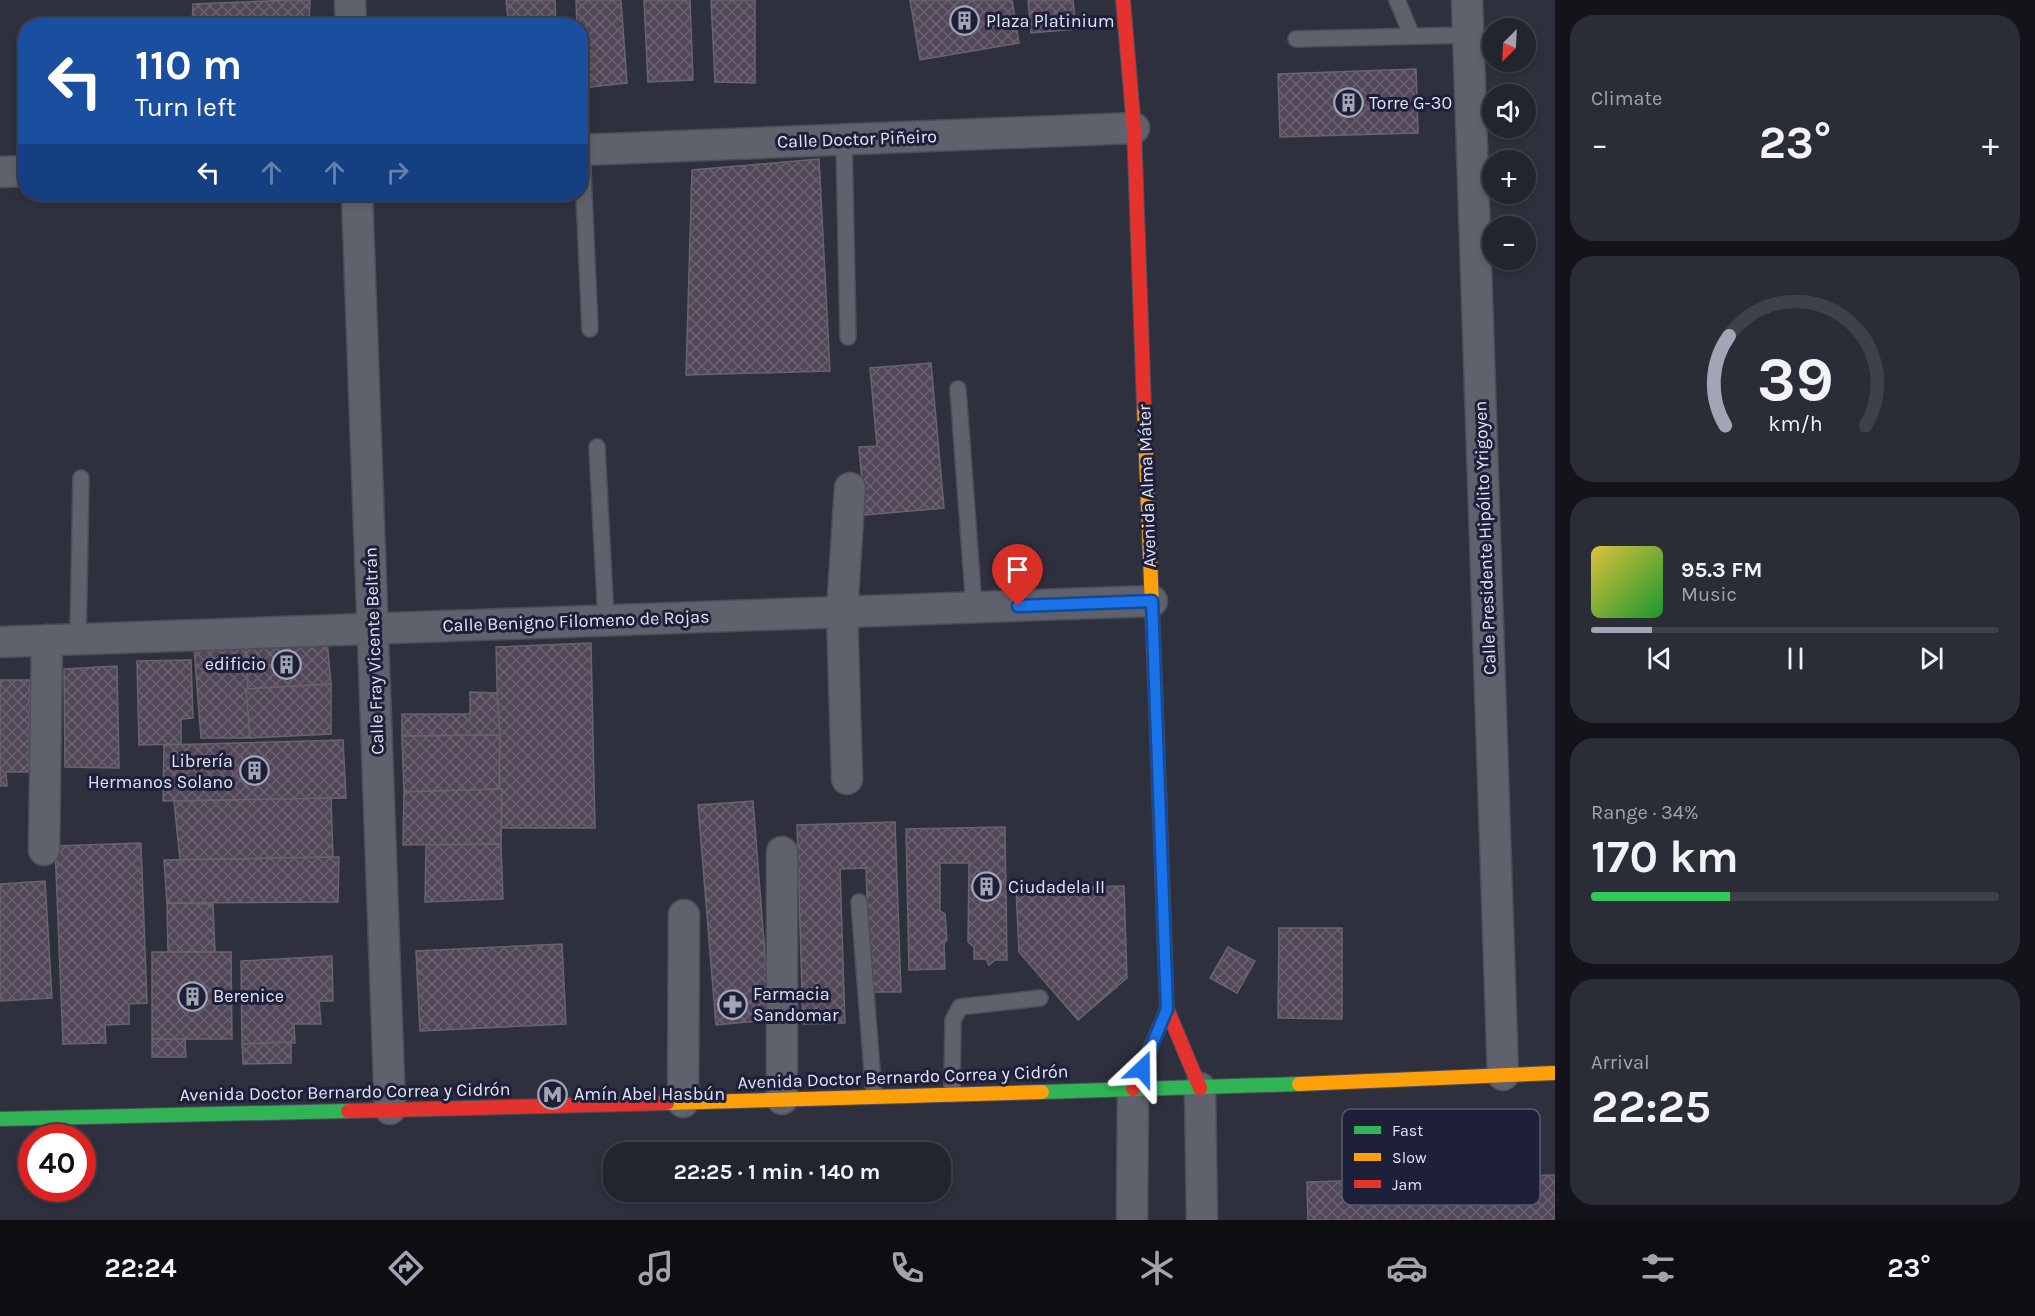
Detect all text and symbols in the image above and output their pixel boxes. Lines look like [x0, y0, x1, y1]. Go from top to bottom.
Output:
building icon: Plaza Platinium [949, 5, 981, 37]
place label: Plaza Platinium [986, 10, 1115, 32]
north arrow [1482, 18, 1536, 72]
map controls [1482, 18, 1536, 270]
text: 110 m [135, 40, 242, 90]
icon: left [36, 42, 114, 120]
button: sound [1482, 84, 1536, 138]
building icon: Torre G-30 [1332, 87, 1364, 119]
text: Climate [1591, 87, 1662, 110]
text: Turn left [135, 91, 236, 123]
place label: Torre G-30 [1369, 92, 1452, 114]
text: 23° [1759, 117, 1831, 169]
street label: Calle Doctor Piñeiro [777, 125, 937, 153]
text: − [1591, 125, 1608, 163]
text: + [1982, 125, 1999, 163]
button: + [1482, 150, 1536, 204]
icon: left [192, 156, 225, 189]
icon: ahead [255, 156, 288, 189]
icon: ahead [318, 156, 351, 189]
icon: right [381, 156, 414, 189]
button: − [1482, 216, 1536, 270]
text: 39 [1757, 343, 1833, 416]
street label: Calle Presidente Hipólito Yrigoyen [1469, 401, 1501, 675]
street label: Avenida Alma Máter [1133, 403, 1161, 568]
text: km/h [1768, 411, 1822, 436]
pin [992, 544, 1043, 606]
street label: Calle Fray Vicente Beltrán [359, 547, 389, 755]
icon: arrive [1001, 553, 1034, 586]
text: 95.3 FM [1681, 557, 1762, 583]
text: Music [1681, 583, 1737, 606]
street label: Calle Benigno Filomeno de Rojas [442, 605, 710, 637]
icon: previous [1643, 642, 1676, 675]
icon: pause [1779, 642, 1812, 675]
icon: next [1915, 642, 1948, 675]
building icon: edificio [271, 648, 303, 680]
place label: edificio [205, 653, 266, 675]
place label: Librería Hermanos Solano [88, 750, 233, 793]
building icon: Librería Hermanos Solano [238, 755, 270, 787]
text: Range · 34% [1591, 801, 1698, 824]
text: 170 km [1591, 831, 1739, 883]
building icon: Ciudadela II [971, 871, 1003, 903]
place label: Ciudadela II [1008, 876, 1105, 898]
building icon: Berenice [176, 980, 208, 1012]
place label: Farmacia Sandomar [753, 983, 839, 1026]
place label: Berenice [213, 985, 284, 1007]
pharmacy icon: Farmacia Sandomar [716, 988, 748, 1020]
position arrow [1110, 1037, 1174, 1101]
text: Arrival [1591, 1051, 1650, 1074]
street label: Avenida Doctor Bernardo Correa y Cidrón [737, 1060, 1069, 1094]
street label: Avenida Doctor Bernardo Correa y Cidrón [179, 1078, 511, 1106]
metro station icon: Amín Abel Hasbún [537, 1078, 569, 1110]
text: 22:25 [1591, 1081, 1711, 1133]
place label: Amín Abel Hasbún [574, 1083, 725, 1105]
legend [1342, 1109, 1540, 1205]
text: Fast [1392, 1121, 1423, 1140]
speed limit sign: 40 [18, 1124, 96, 1202]
text: Slow [1392, 1148, 1427, 1167]
text: 22:25 · 1 min · 140 m [674, 1159, 880, 1185]
text: Jam [1392, 1175, 1422, 1194]
icon: directions [385, 1247, 427, 1289]
icon: music [635, 1247, 677, 1289]
icon: phone [886, 1247, 928, 1289]
icon: climate [1136, 1247, 1178, 1289]
icon: car [1386, 1247, 1428, 1289]
icon: filters [1637, 1247, 1679, 1289]
text: 22:24 [104, 1252, 177, 1284]
text: 23° [1887, 1252, 1931, 1284]

